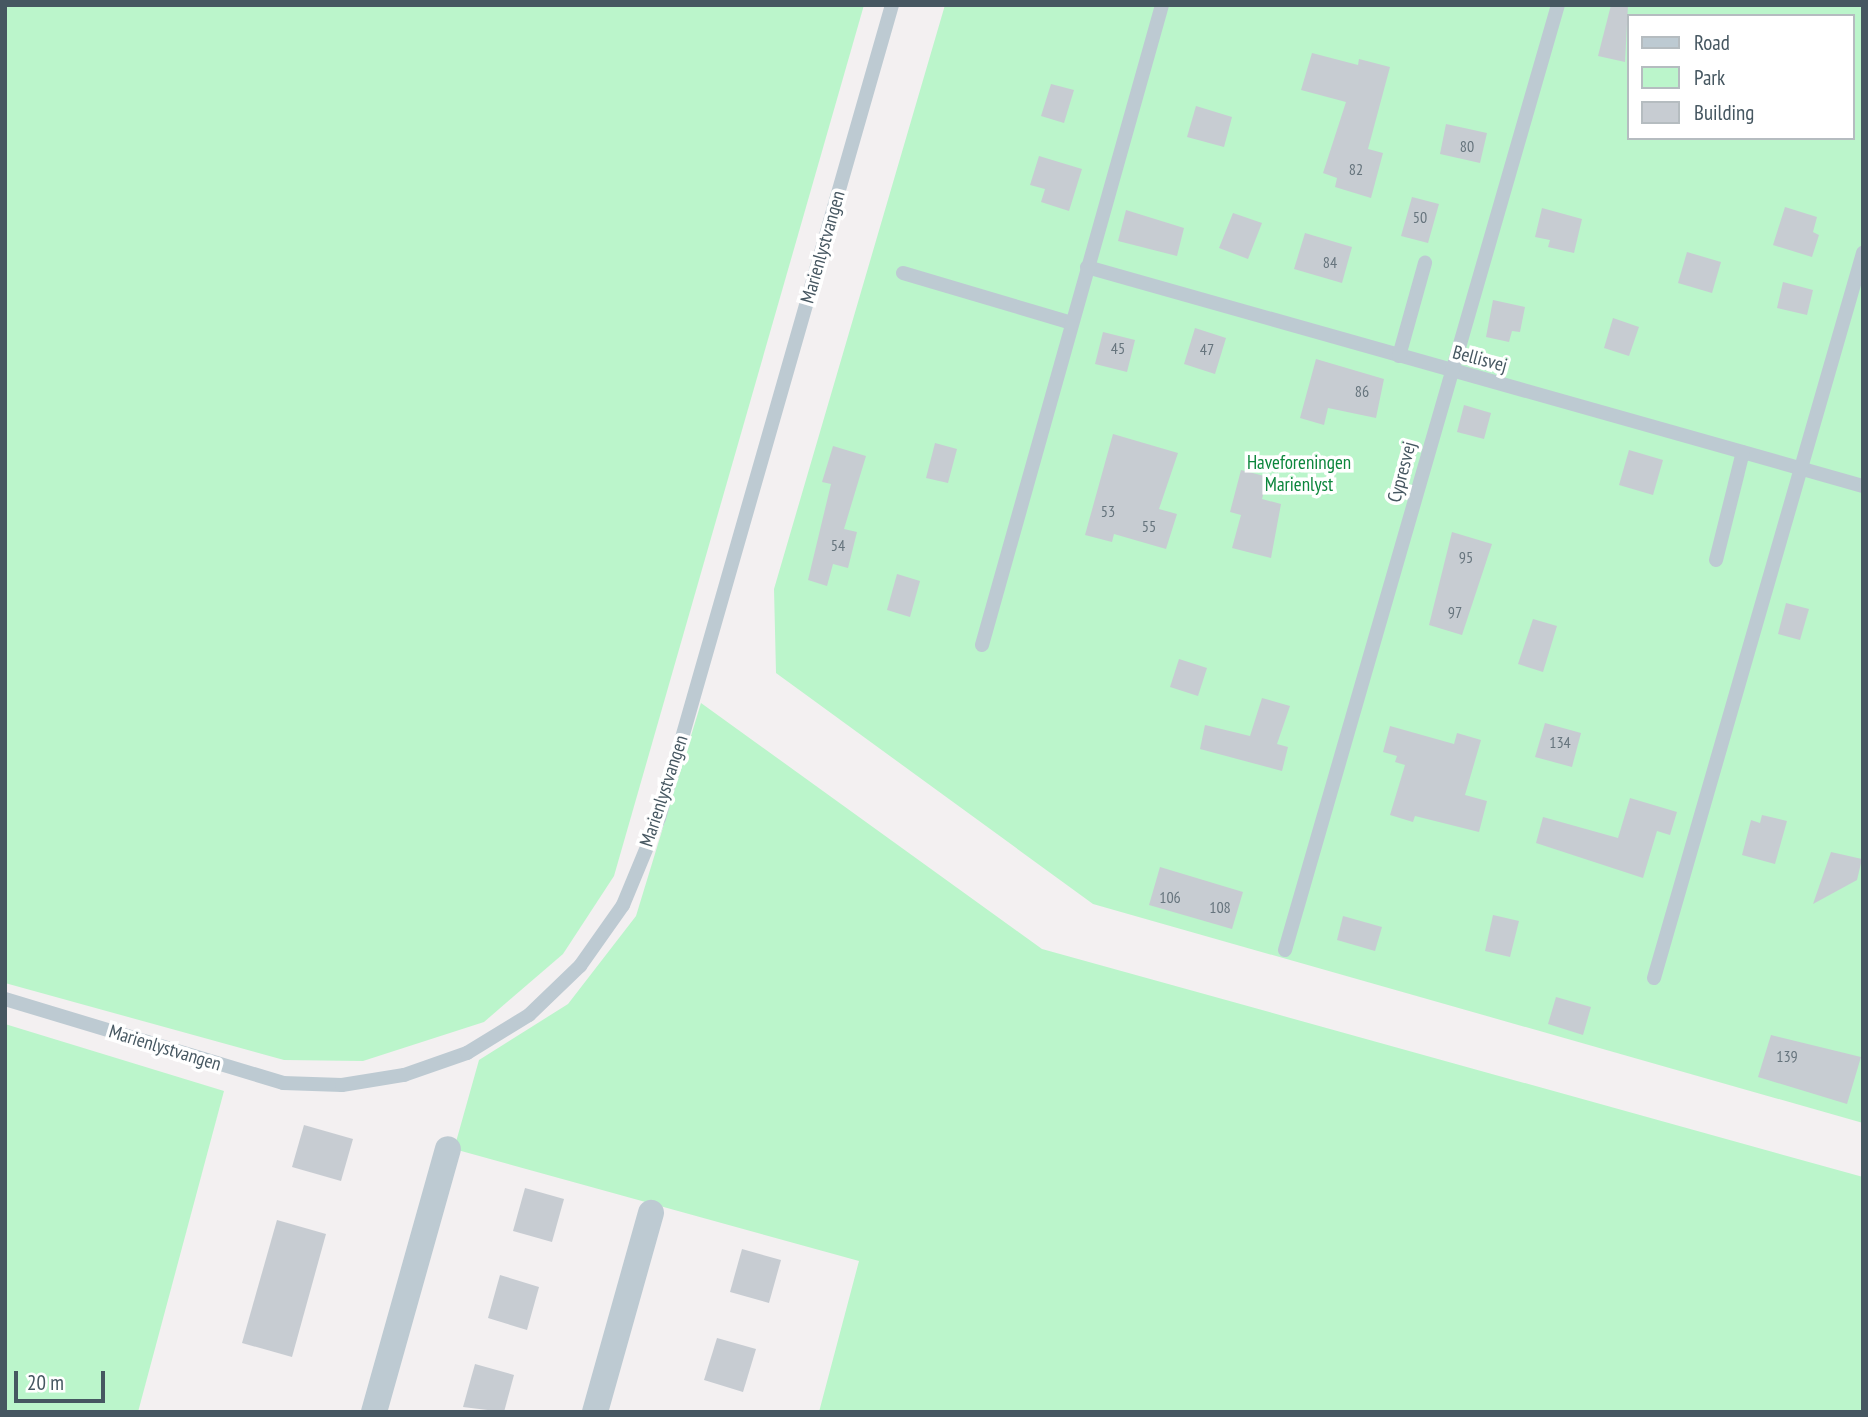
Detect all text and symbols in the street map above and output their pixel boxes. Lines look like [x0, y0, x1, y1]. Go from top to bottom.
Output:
legend [1626, 14, 1854, 140]
text: Road [1694, 29, 1730, 56]
text: Park [1694, 64, 1725, 91]
text: Building [1694, 99, 1754, 126]
house number: 80 [1460, 136, 1474, 156]
house number: 82 [1349, 159, 1363, 179]
street label: Marienlystvangen [796, 188, 850, 306]
house number: 50 [1413, 207, 1427, 227]
house number: 84 [1323, 252, 1337, 272]
house number: 45 [1111, 338, 1125, 358]
house number: 47 [1200, 339, 1214, 359]
street label: Bellisvej [1450, 341, 1510, 377]
house number: 86 [1355, 381, 1369, 401]
street label: Cypresvej [1383, 439, 1421, 505]
park label: Haveforeningen Marienlyst [1247, 452, 1351, 496]
house number: 53 [1101, 501, 1115, 521]
house number: 55 [1142, 516, 1156, 536]
house number: 54 [831, 535, 845, 555]
house number: 95 [1459, 547, 1473, 567]
house number: 97 [1448, 602, 1462, 622]
street label: Marienlystvangen [635, 732, 693, 850]
house number: 134 [1549, 732, 1571, 752]
house number: 106 [1159, 887, 1181, 907]
house number: 108 [1209, 897, 1231, 917]
street label: Marienlystvangen [106, 1020, 224, 1076]
house number: 139 [1776, 1046, 1798, 1066]
scale bar [18, 1358, 108, 1402]
text: 20 m [27, 1369, 64, 1396]

